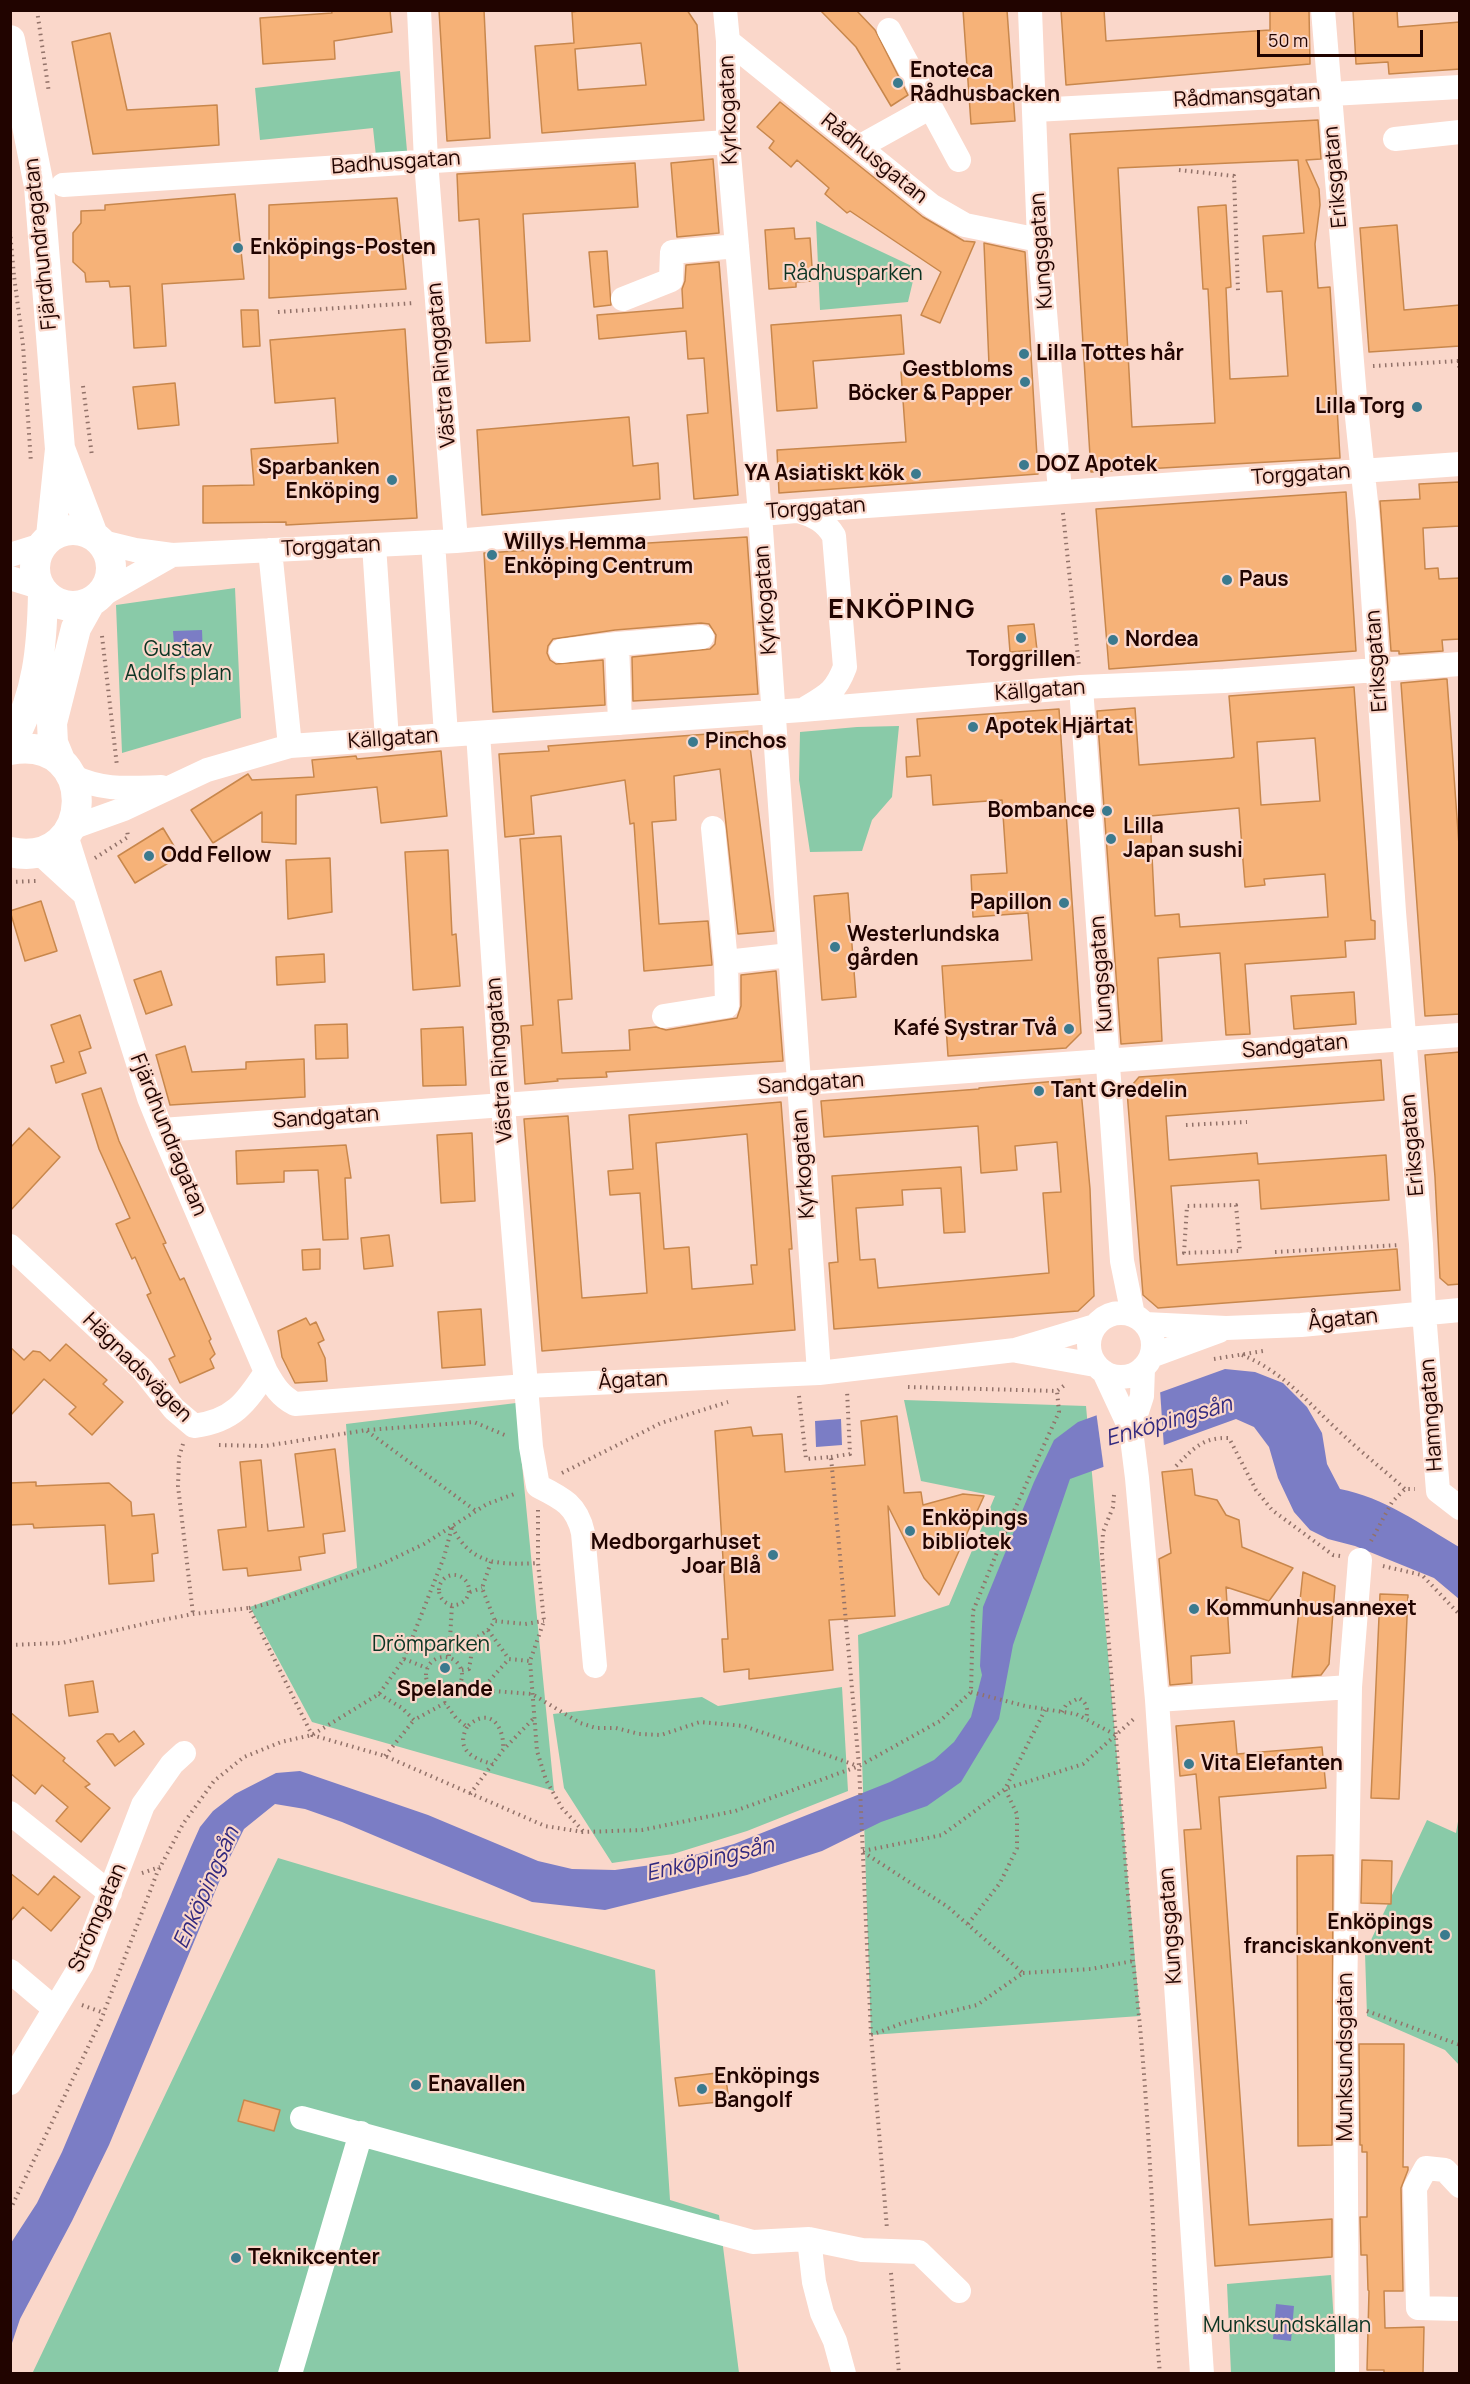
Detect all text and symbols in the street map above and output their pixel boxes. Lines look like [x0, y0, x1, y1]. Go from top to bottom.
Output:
scale bar [1260, 18, 1426, 56]
text: 50 m [1268, 28, 1308, 52]
street label: Kyrkogatan [714, 55, 744, 165]
place label: Enoteca Rådhusbacken [910, 58, 1060, 108]
marker: Enoteca Rådhusbacken [891, 76, 905, 90]
street label: Rådmansgatan [1173, 81, 1321, 113]
street label: Rådhusgatan [816, 108, 932, 210]
street label: Eriksgatan [1319, 125, 1353, 229]
street label: Badhusgatan [330, 146, 462, 180]
street label: Fjärdhundragatan [19, 157, 63, 331]
street label: Kungsgatan [1025, 192, 1059, 310]
place label: Enköpings-Posten [250, 235, 436, 261]
marker: Enköpings-Posten [231, 241, 245, 255]
park label: Rådhusparken [783, 261, 923, 287]
street label: Västra Ringgatan [422, 281, 462, 449]
place label: Lilla Tottes hår [1036, 341, 1184, 367]
marker: Lilla Tottes hår [1017, 347, 1031, 361]
place label: Gestbloms Böcker & Papper [848, 357, 1013, 407]
marker: Gestbloms Böcker & Papper [1018, 375, 1032, 389]
place label: Lilla Torg [1315, 394, 1405, 420]
marker: Lilla Torg [1410, 400, 1424, 414]
place label: DOZ Apotek [1036, 452, 1157, 478]
place label: Sparbanken Enköping [258, 455, 380, 505]
marker: DOZ Apotek [1017, 458, 1031, 472]
street label: Torggatan [1250, 459, 1352, 491]
place label: YA Asiatiskt kök [745, 461, 904, 487]
marker: YA Asiatiskt kök [909, 467, 923, 481]
marker: Sparbanken Enköping [385, 473, 399, 487]
street label: Torggatan [765, 493, 867, 525]
place label: Willys Hemma Enköping Centrum [504, 530, 693, 580]
street label: Torggatan [281, 532, 381, 562]
street label: Kyrkogatan [750, 545, 782, 655]
marker: Willys Hemma Enköping Centrum [485, 548, 499, 562]
place label: Paus [1239, 567, 1289, 593]
marker: Paus [1220, 573, 1234, 587]
district label: ENKÖPING [828, 594, 976, 626]
street label: Eriksgatan [1361, 609, 1393, 713]
place label: Nordea [1125, 627, 1199, 653]
marker: Torggrillen [1014, 631, 1028, 645]
marker: Nordea [1106, 633, 1120, 647]
park label: Gustav Adolfs plan [124, 637, 232, 687]
place label: Torggrillen [966, 647, 1076, 673]
street label: Källgatan [994, 675, 1086, 707]
place label: Apotek Hjärtat [985, 714, 1134, 740]
marker: Apotek Hjärtat [966, 720, 980, 734]
street label: Källgatan [347, 723, 439, 755]
place label: Pinchos [705, 729, 787, 755]
marker: Pinchos [686, 735, 700, 749]
place label: Bombance [987, 798, 1095, 824]
marker: Bombance [1100, 804, 1114, 818]
place label: Lilla Japan sushi [1123, 814, 1243, 864]
marker: Lilla Japan sushi [1104, 832, 1118, 846]
place label: Odd Fellow [161, 843, 271, 869]
marker: Odd Fellow [142, 849, 156, 863]
place label: Papillon [970, 890, 1052, 916]
marker: Papillon [1057, 896, 1071, 910]
street label: Kungsgatan [1085, 915, 1119, 1033]
place label: Westerlundska gården [847, 922, 999, 972]
marker: Westerlundska gården [828, 940, 842, 954]
street label: Västra Ringgatan [482, 977, 518, 1143]
place label: Kafé Systrar Två [893, 1016, 1057, 1042]
marker: Kafé Systrar Två [1062, 1022, 1076, 1036]
street label: Sandgatan [1241, 1030, 1349, 1064]
street label: Fjärdhundragatan [124, 1050, 212, 1220]
street label: Sandgatan [757, 1068, 865, 1100]
place label: Tant Gredelin [1051, 1078, 1187, 1104]
marker: Tant Gredelin [1032, 1084, 1046, 1098]
street label: Eriksgatan [1396, 1093, 1430, 1197]
street label: Sandgatan [272, 1102, 380, 1134]
street label: Kyrkogatan [788, 1109, 820, 1219]
street label: Ågatan [1307, 1304, 1379, 1336]
street label: Hägnadsvägen [77, 1308, 197, 1428]
street label: Hamngatan [1415, 1358, 1449, 1472]
street label: Ågatan [597, 1367, 669, 1395]
water label: Enköpingsån [1103, 1391, 1235, 1453]
place label: Enköpings bibliotek [922, 1506, 1028, 1556]
marker: Enköpings bibliotek [903, 1524, 917, 1538]
place label: Medborgarhuset Joar Blå [591, 1530, 761, 1580]
marker: Medborgarhuset Joar Blå [766, 1548, 780, 1562]
place label: Kommunhusannexet [1206, 1596, 1417, 1622]
marker: Kommunhusannexet [1187, 1602, 1201, 1616]
park label: Drömparken [372, 1632, 490, 1658]
marker: Spelande [438, 1661, 452, 1675]
place label: Spelande [397, 1677, 493, 1703]
place label: Vita Elefanten [1201, 1751, 1343, 1777]
marker: Vita Elefanten [1182, 1757, 1196, 1771]
water label: Enköpingsån [168, 1823, 246, 1953]
water label: Enköpingsån [643, 1832, 777, 1888]
street label: Strömgatan [64, 1860, 132, 1976]
street label: Kungsgatan [1154, 1867, 1188, 1985]
place label: Enköpings franciskankonvent [1243, 1910, 1433, 1960]
marker: Enköpings franciskankonvent [1438, 1928, 1452, 1942]
street label: Munksundsgatan [1333, 1973, 1359, 2141]
place label: Enköpings Bangolf [714, 2064, 820, 2114]
place label: Enavallen [428, 2072, 525, 2098]
marker: Enavallen [409, 2078, 423, 2092]
marker: Enköpings Bangolf [695, 2082, 709, 2096]
place label: Teknikcenter [248, 2245, 380, 2271]
marker: Teknikcenter [229, 2251, 243, 2265]
park label: Munksundskällan [1203, 2313, 1371, 2339]

